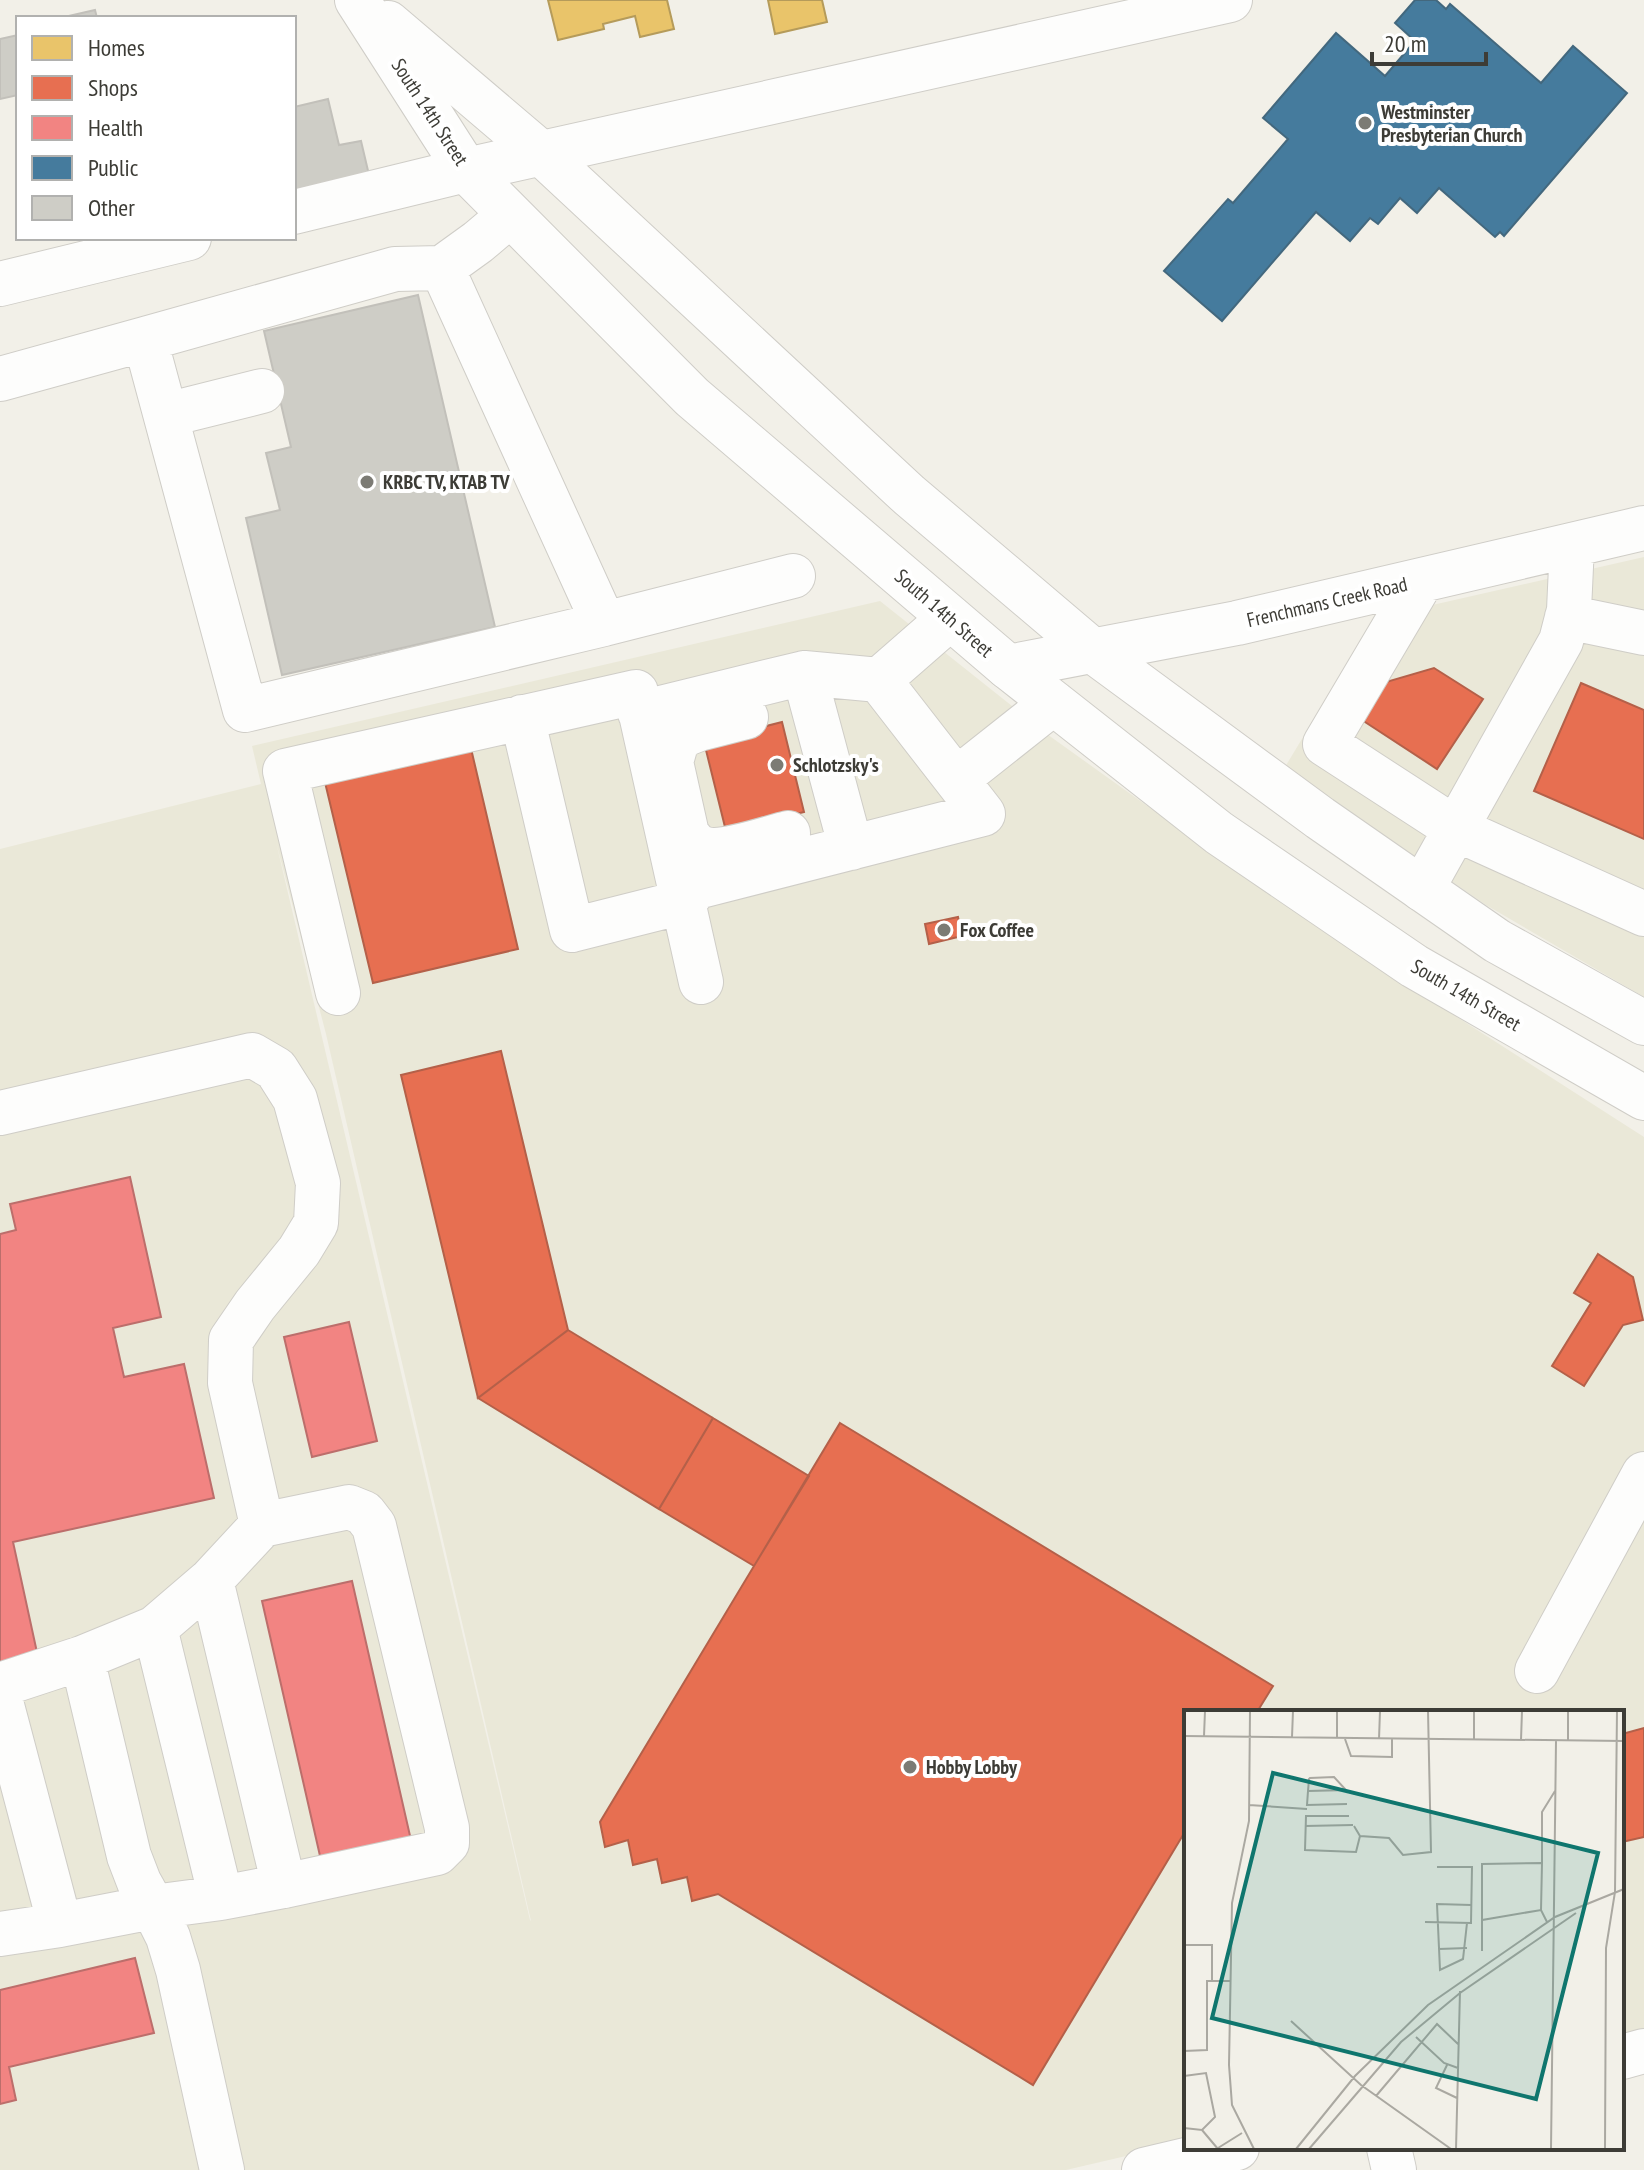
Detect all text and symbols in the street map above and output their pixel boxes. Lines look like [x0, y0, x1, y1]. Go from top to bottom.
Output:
legend [16, 16, 296, 240]
scale bar [1372, 16, 1486, 66]
text: 20 m [1384, 28, 1426, 59]
text: Homes [88, 32, 145, 63]
street label: South 14th Street [386, 54, 474, 171]
text: Shops [88, 72, 138, 103]
place label: Westminster Presbyterian Church [1380, 99, 1523, 148]
text: Health [88, 112, 143, 143]
marker: Westminster Presbyterian Church [1356, 114, 1374, 132]
text: Public [88, 152, 139, 183]
text: Other [88, 192, 135, 223]
place label: KRBC TV, KTAB TV [383, 469, 510, 495]
marker: KRBC TV, KTAB TV [358, 473, 376, 491]
street label: South 14th Street [889, 563, 999, 663]
street label: Frenchmans Creek Road [1244, 571, 1410, 633]
place label: Schlotzsky's [793, 752, 879, 778]
marker: Schlotzsky's [768, 756, 786, 774]
place label: Fox Coffee [960, 917, 1034, 943]
marker: Fox Coffee [935, 921, 953, 939]
street label: South 14th Street [1407, 953, 1526, 1037]
inset map [1184, 1710, 1624, 2150]
place label: Hobby Lobby [926, 1754, 1018, 1780]
marker: Hobby Lobby [901, 1758, 919, 1776]

